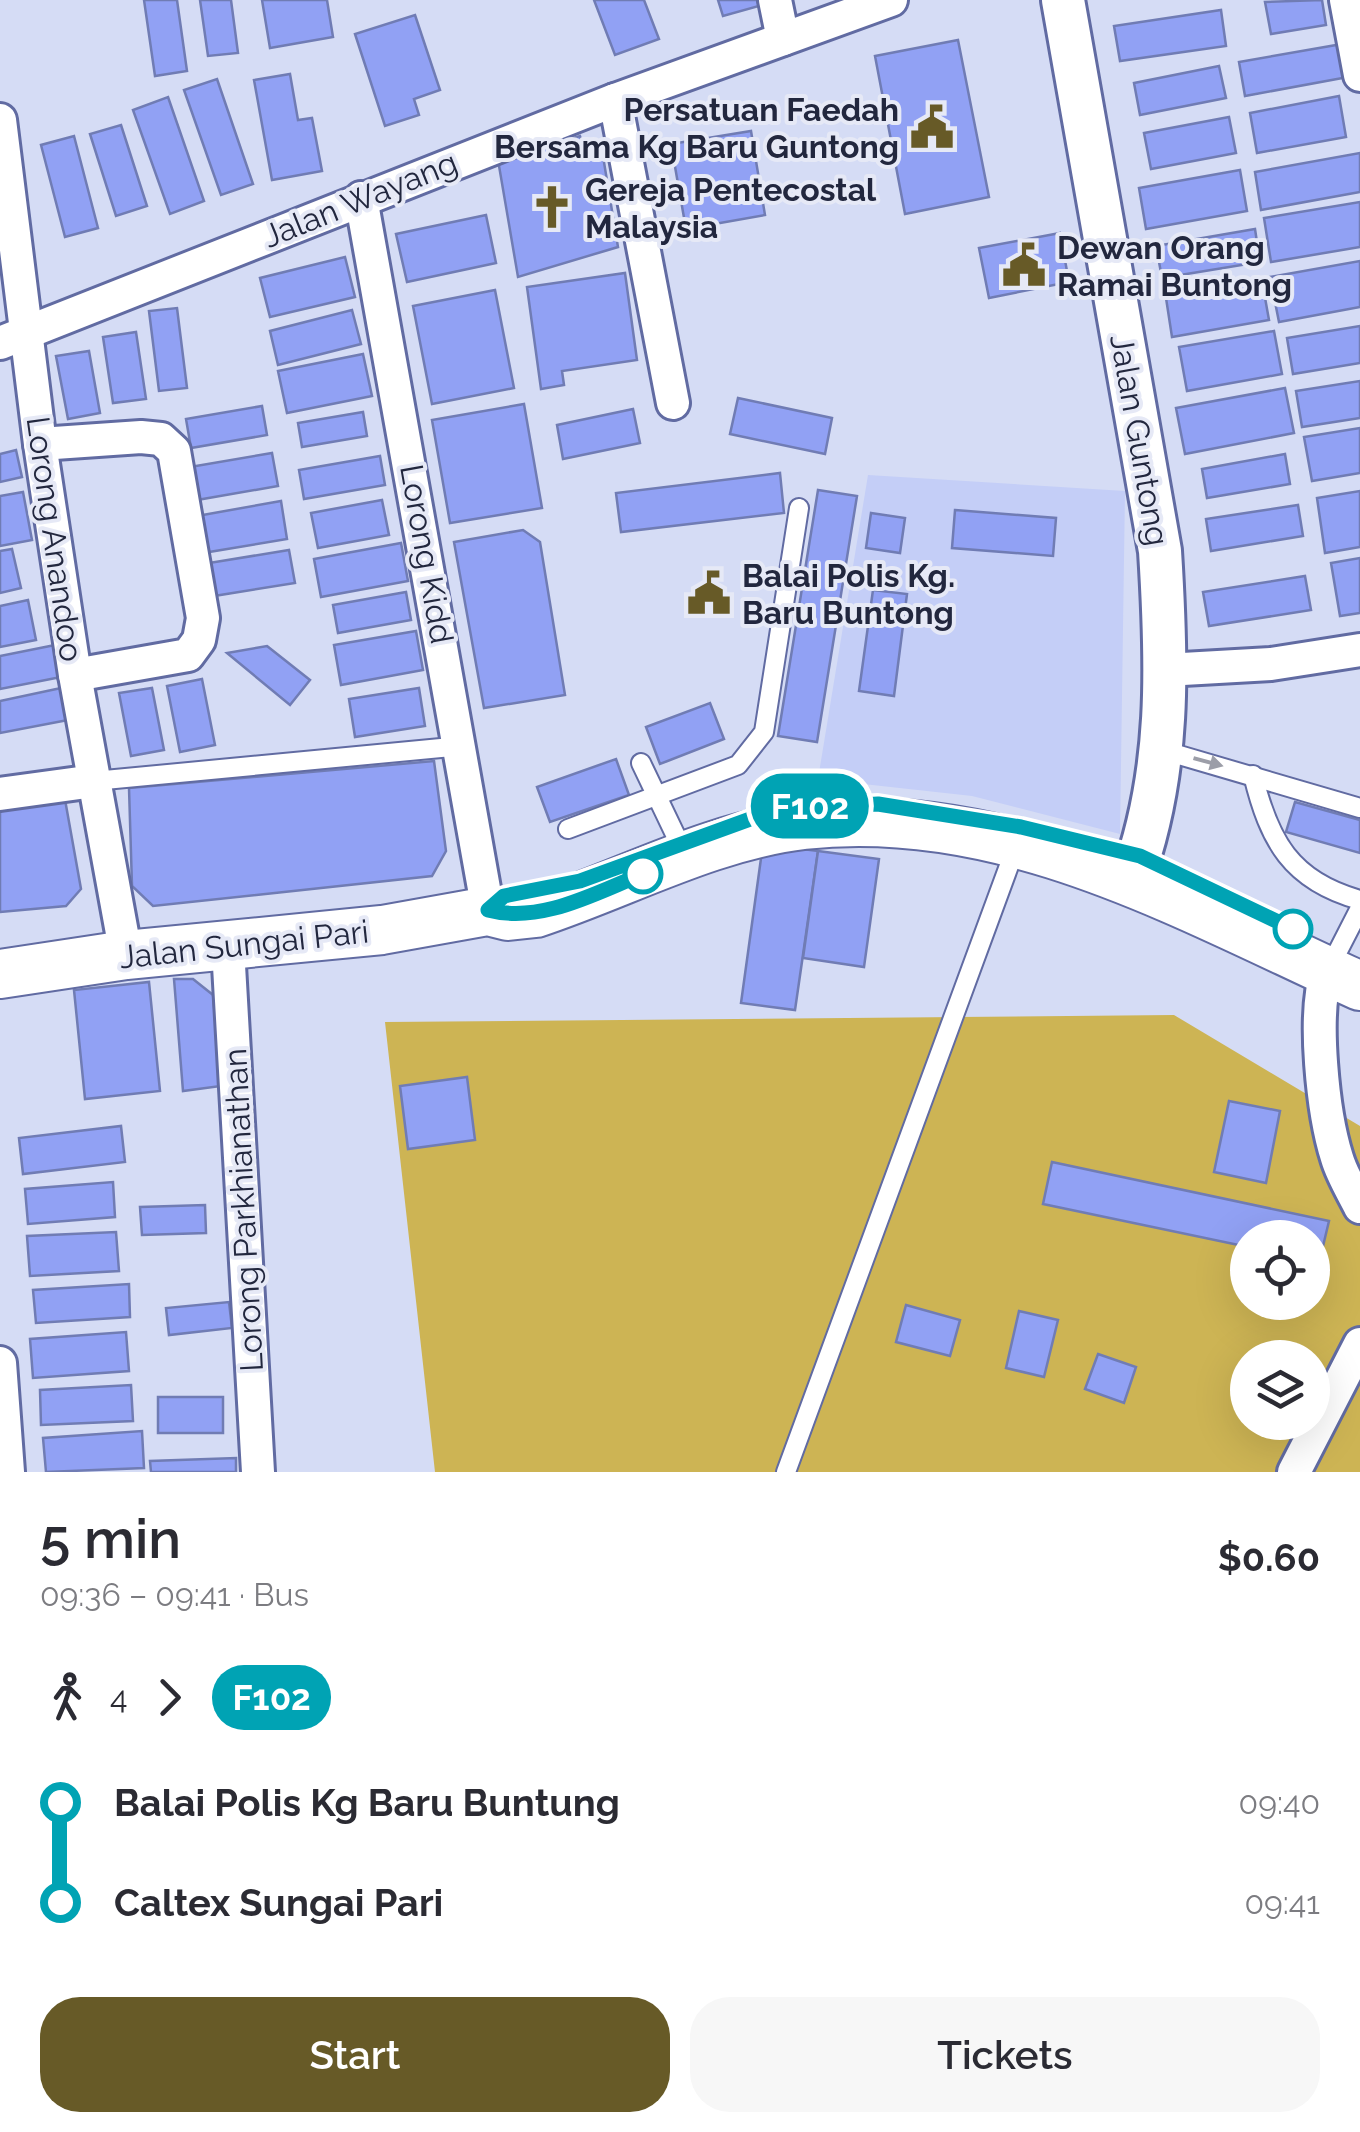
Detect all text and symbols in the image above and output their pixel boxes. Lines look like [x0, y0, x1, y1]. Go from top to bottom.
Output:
place label: Persatuan Faedah Bersama Kg Baru Guntong [494, 91, 899, 165]
public building icon: Persatuan Faedah Bersama Kg Baru Guntong [908, 103, 956, 151]
street label: Jalan Wayang [258, 143, 462, 255]
place label: Gereja Pentecostal Malaysia [585, 171, 877, 245]
church icon: Gereja Pentecostal Malaysia [528, 183, 576, 231]
place label: Dewan Orang Ramai Buntong [1057, 229, 1292, 303]
public building icon: Dewan Orang Ramai Buntong [1000, 241, 1048, 289]
street label: Jalan Guntong [1103, 331, 1177, 549]
street label: Lorong Anandoo [19, 414, 91, 664]
street label: Lorong Kidd [393, 462, 461, 646]
place label: Balai Polis Kg. Baru Buntong [742, 557, 955, 631]
public building icon: Balai Polis Kg. Baru Buntong [685, 569, 733, 617]
one-way arrow [1193, 754, 1224, 770]
line badge: F102 [740, 774, 880, 838]
text: F102 [771, 786, 849, 827]
unlabelled marker [624, 855, 662, 893]
unlabelled marker [1274, 910, 1312, 948]
street label: Jalan Sungai Pari [118, 913, 370, 975]
street label: Lorong Parkhianathan [216, 1047, 270, 1373]
map controls [1230, 1220, 1330, 1440]
button: locate [1230, 1220, 1330, 1320]
button: layers [1230, 1340, 1330, 1440]
text: 5 min [40, 1506, 181, 1571]
text: $0.60 [1218, 1535, 1320, 1580]
text: 09:36 – 09:41 · Bus [40, 1576, 309, 1613]
icon: walk [40, 1670, 95, 1725]
icon: forward [142, 1670, 197, 1725]
text: F102 [232, 1677, 311, 1718]
text: 4 [110, 1679, 127, 1716]
text: Balai Polis Kg Baru Buntung [114, 1780, 620, 1825]
text: 09:40 [1239, 1784, 1320, 1821]
text: Caltex Sungai Pari [114, 1880, 443, 1925]
text: 09:41 [1244, 1884, 1320, 1921]
button: Start [40, 1997, 670, 2112]
button: Tickets [690, 1997, 1320, 2112]

